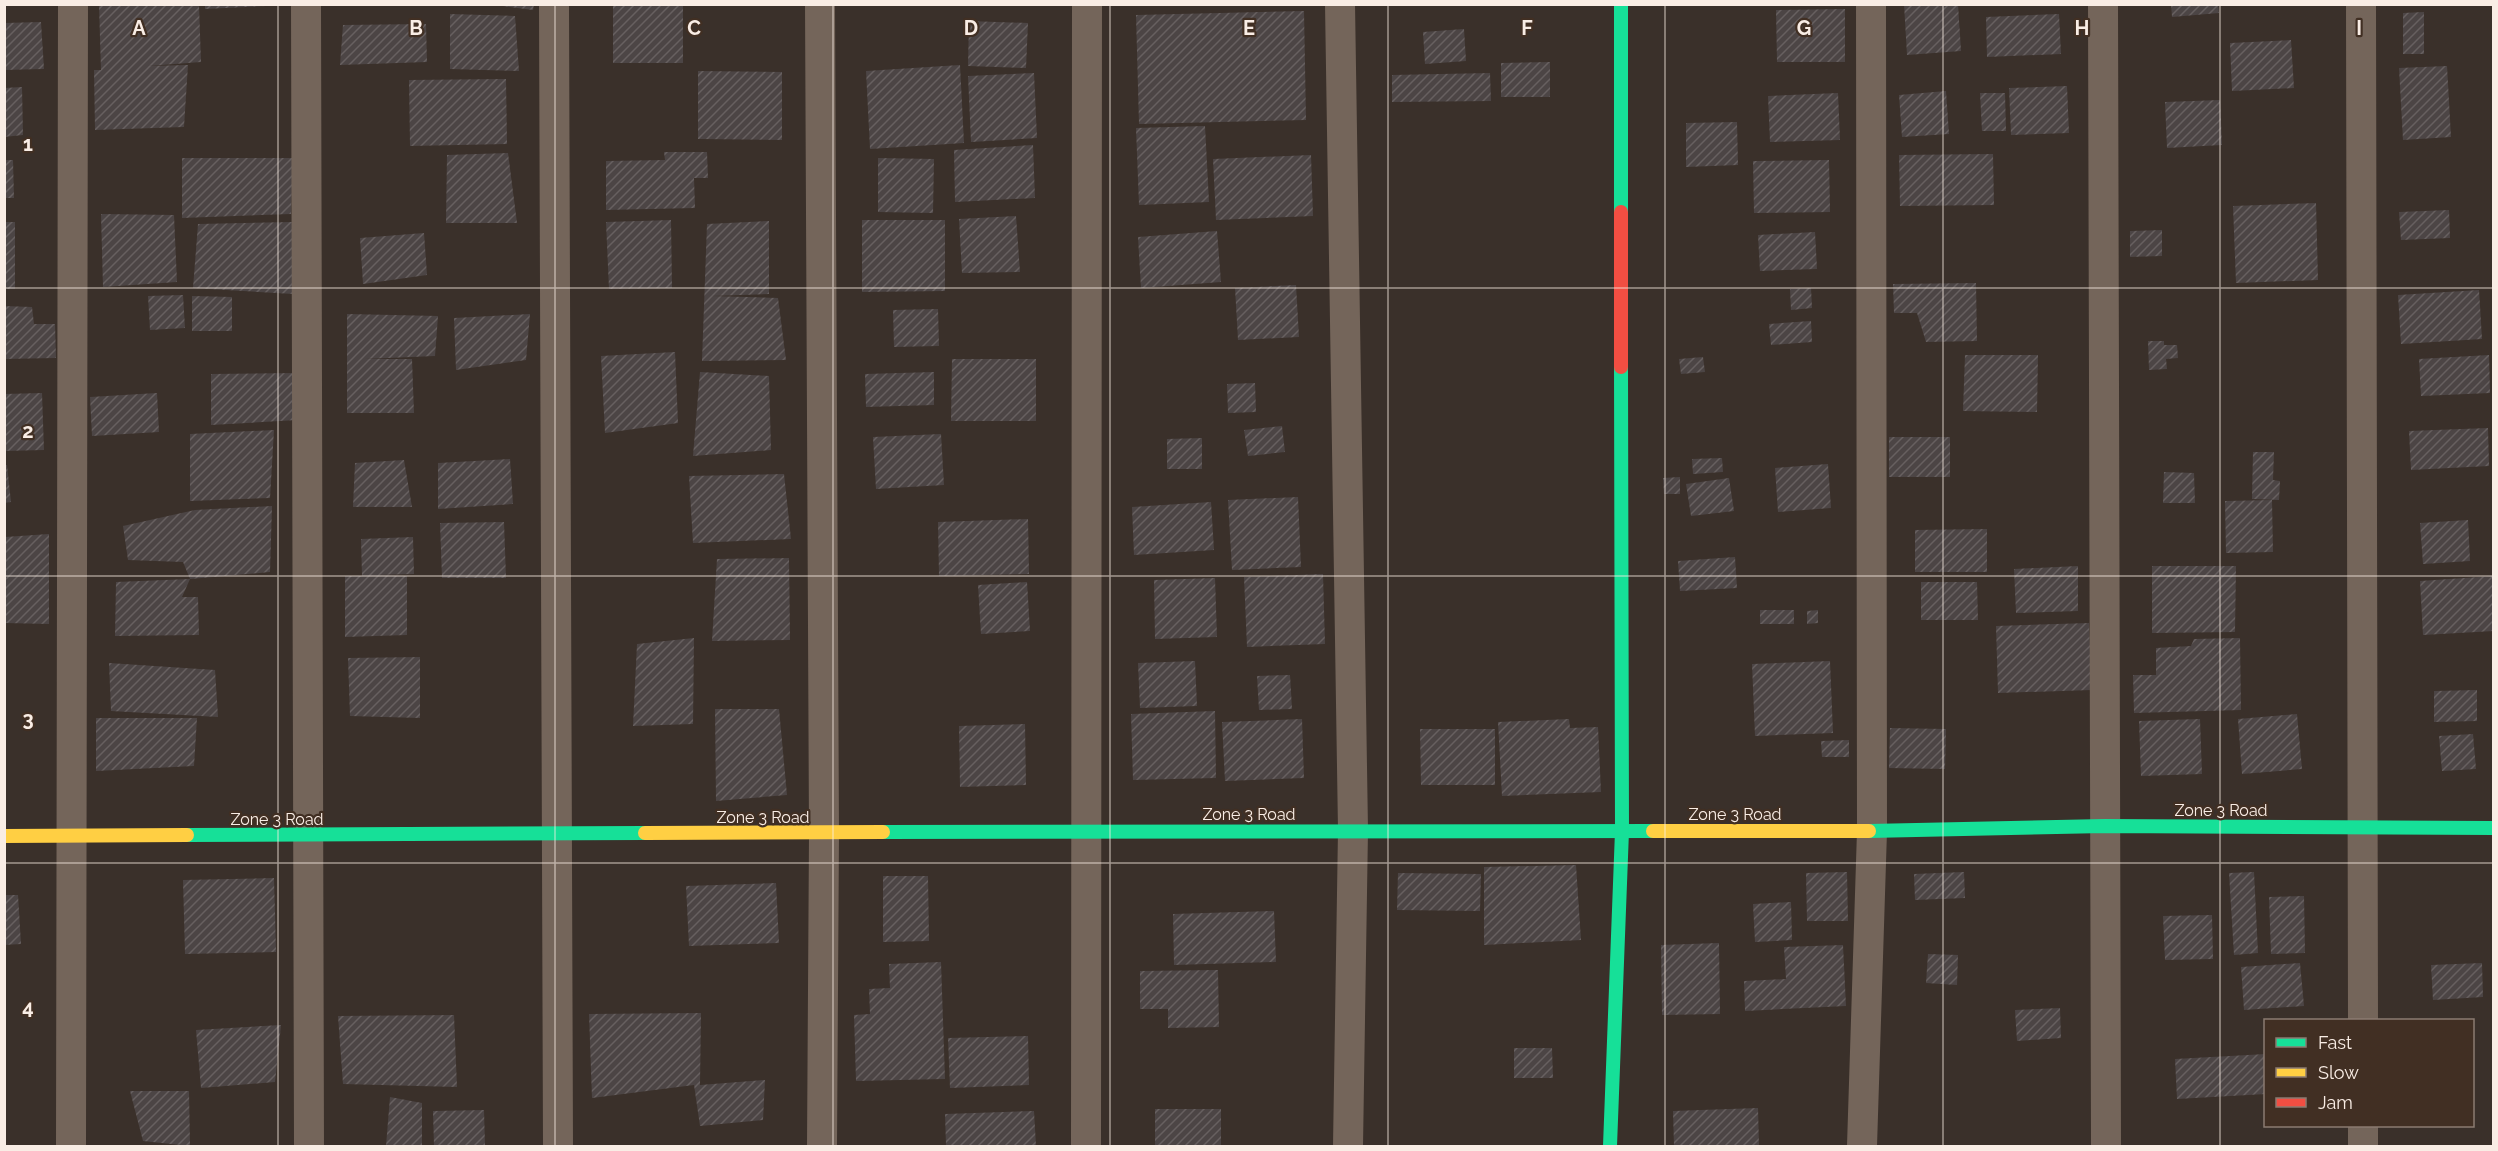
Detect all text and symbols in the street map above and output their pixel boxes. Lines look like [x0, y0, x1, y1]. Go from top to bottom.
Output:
text: A [132, 16, 146, 40]
text: B [409, 16, 423, 40]
text: C [687, 16, 701, 40]
text: D [964, 16, 978, 40]
text: E [1243, 16, 1255, 40]
text: F [1521, 16, 1533, 40]
text: G [1797, 16, 1811, 40]
text: H [2075, 16, 2089, 40]
text: I [2356, 16, 2362, 40]
text: 1 [23, 132, 33, 156]
text: 2 [22, 419, 34, 443]
text: 3 [22, 707, 34, 731]
street label: Zone 3 Road [2174, 801, 2268, 820]
street label: Zone 3 Road [1202, 805, 1296, 824]
street label: Zone 3 Road [1688, 805, 1782, 824]
street label: Zone 3 Road [716, 808, 810, 827]
street label: Zone 3 Road [230, 810, 324, 829]
text: 4 [22, 995, 34, 1019]
legend [2264, 1019, 2474, 1127]
text: Fast [2318, 1032, 2352, 1053]
text: Slow [2318, 1062, 2359, 1083]
text: Jam [2318, 1092, 2353, 1113]

